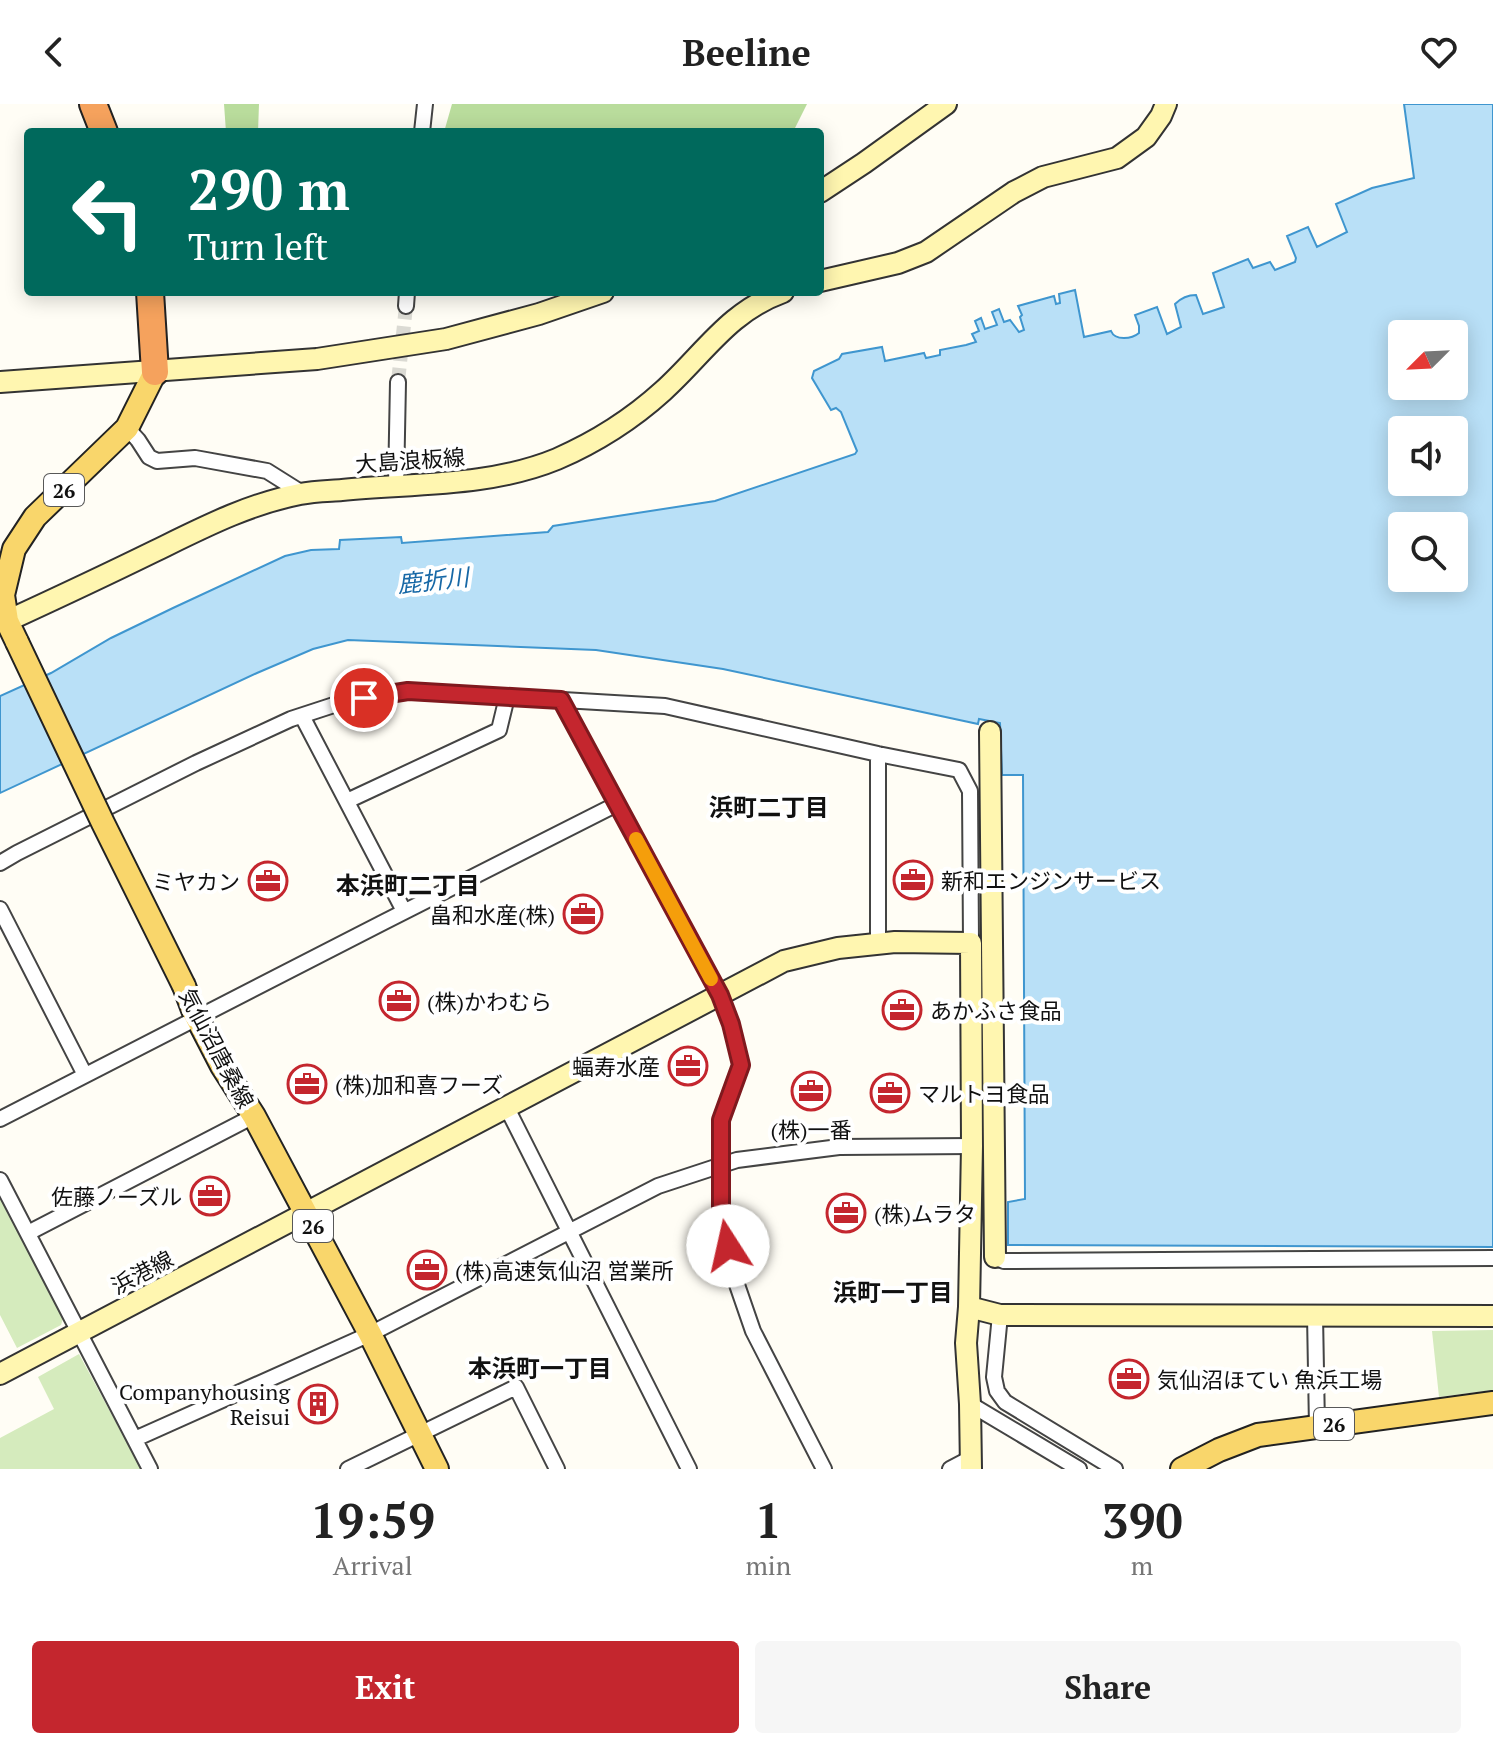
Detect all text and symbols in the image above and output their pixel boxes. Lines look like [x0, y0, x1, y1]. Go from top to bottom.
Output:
text: Beeline [682, 29, 811, 76]
icon: back [32, 30, 76, 74]
icon: heart [1417, 30, 1461, 74]
text: 290 m [188, 152, 350, 226]
icon: left [56, 160, 160, 264]
text: Turn left [188, 223, 328, 270]
north arrow [1388, 320, 1468, 400]
map controls [1388, 320, 1468, 592]
button: sound [1388, 416, 1468, 496]
street label: 大島浪板線 [354, 442, 466, 478]
road number: 26 [44, 474, 84, 506]
button: search [1388, 512, 1468, 592]
water label: 鹿折川 [396, 560, 473, 600]
pin [330, 664, 398, 732]
icon: arrive [342, 676, 386, 720]
district label: 浜町二丁目 [709, 791, 829, 823]
office icon: 新和エンジンサービス [892, 859, 934, 901]
office icon: ミヤカン [247, 860, 289, 902]
place label: 新和エンジンサービス [941, 866, 1161, 895]
place label: ミヤカン [152, 867, 240, 896]
district label: 本浜町二丁目 [336, 869, 480, 901]
office icon: 畠和水産(株) [562, 893, 604, 935]
place label: 畠和水産(株) [430, 900, 555, 929]
office icon: (株)かわむら [378, 980, 420, 1022]
street label: 気仙沼唐桑線 [173, 983, 261, 1113]
place label: (株)かわむら [427, 987, 552, 1016]
office icon: あかふさ食品 [881, 989, 923, 1031]
place label: あかふさ食品 [930, 996, 1062, 1025]
office icon: 蝠寿水産 [667, 1045, 709, 1087]
place label: 蝠寿水産 [572, 1052, 660, 1081]
office icon: (株)加和喜フーズ [286, 1063, 328, 1105]
place label: (株)加和喜フーズ [335, 1070, 503, 1099]
office icon: (株)一番 [790, 1070, 832, 1112]
office icon: マルトヨ食品 [869, 1072, 911, 1114]
place label: マルトヨ食品 [918, 1079, 1050, 1108]
place label: (株)一番 [770, 1115, 852, 1144]
office icon: 佐藤ノーズル [189, 1175, 231, 1217]
place label: 佐藤ノーズル [51, 1182, 182, 1211]
office icon: (株)ムラタ [825, 1192, 867, 1234]
place label: (株)ムラタ [874, 1199, 976, 1228]
position arrow [686, 1204, 770, 1288]
road number: 26 [293, 1210, 333, 1242]
street label: 浜港線 [106, 1244, 178, 1300]
office icon: (株)高速気仙沼 営業所 [406, 1249, 448, 1291]
place label: (株)高速気仙沼 営業所 [455, 1256, 673, 1285]
district label: 浜町一丁目 [833, 1276, 953, 1308]
district label: 本浜町一丁目 [468, 1352, 612, 1384]
office icon: 気仙沼ほてい 魚浜工場 [1108, 1358, 1150, 1400]
place label: 気仙沼ほてい 魚浜工場 [1157, 1365, 1382, 1394]
place label: Companyhousing Reisui [119, 1377, 290, 1431]
building icon: Companyhousing Reisui [297, 1383, 339, 1425]
road number: 26 [1314, 1408, 1354, 1440]
text: 19:59 [310, 1488, 435, 1552]
text: 1 [755, 1488, 782, 1552]
text: 390 [1101, 1488, 1183, 1552]
text: Arrival [333, 1548, 413, 1582]
text: min [745, 1548, 791, 1582]
text: m [1131, 1548, 1153, 1582]
button: Exit [32, 1641, 739, 1733]
button: Share [755, 1641, 1461, 1733]

